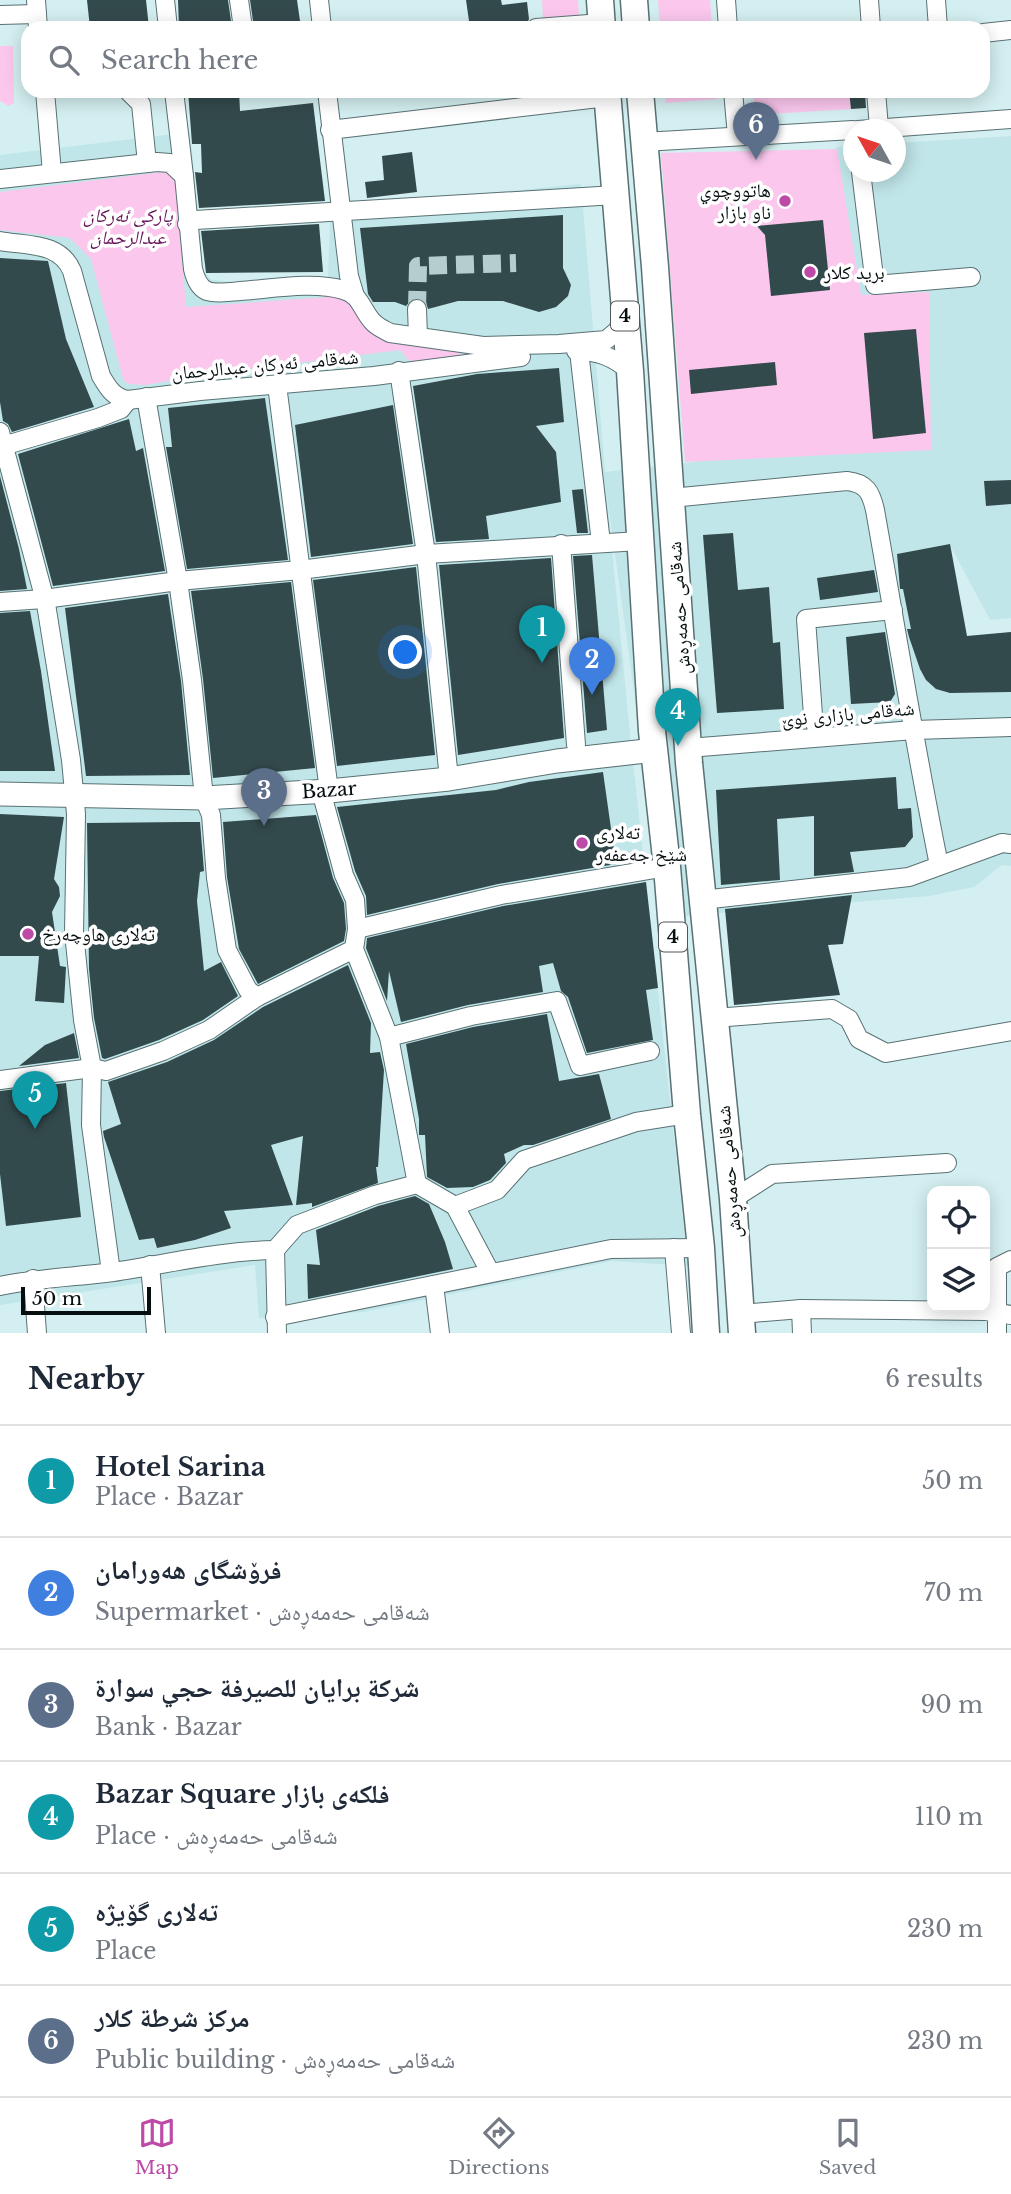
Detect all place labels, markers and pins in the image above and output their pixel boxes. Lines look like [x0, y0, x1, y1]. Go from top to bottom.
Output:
pin: 6 [733, 102, 779, 160]
place label: هاتووچوي ناو بازار [700, 179, 771, 224]
marker: هاتووچوي ناو بازار [777, 193, 793, 209]
place label: بريد كلار [823, 261, 885, 284]
marker: بريد كلار [802, 264, 818, 280]
pin: 1 [519, 605, 565, 663]
pin: 2 [569, 637, 615, 695]
pin: 4 [655, 688, 701, 746]
pin: 3 [241, 768, 287, 826]
place label: تەلاری شێخ جەعفەر [595, 821, 687, 867]
marker: تەلاری شێخ جەعفەر [574, 835, 590, 851]
place label: تەلاری هاوچەرخ [42, 923, 155, 946]
marker: تەلاری هاوچەرخ [20, 926, 36, 942]
pin: 5 [12, 1071, 58, 1129]

